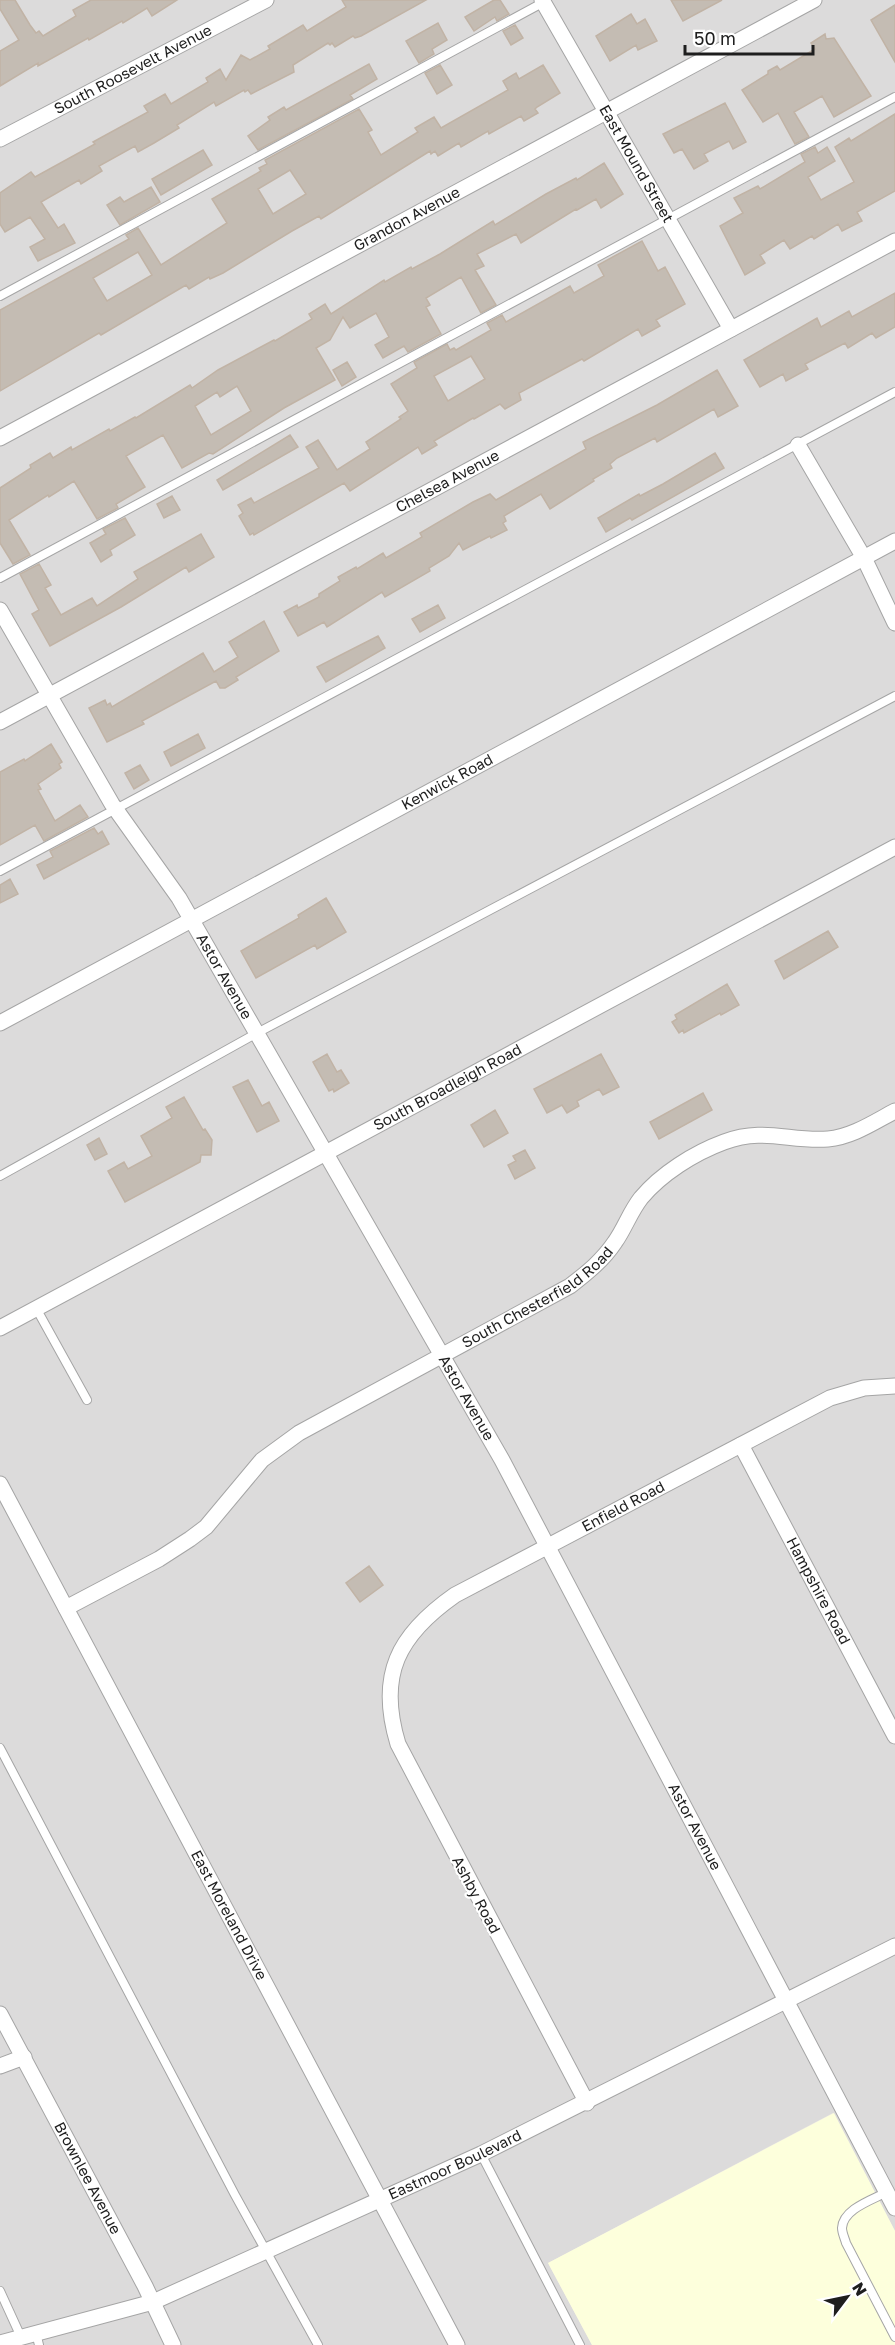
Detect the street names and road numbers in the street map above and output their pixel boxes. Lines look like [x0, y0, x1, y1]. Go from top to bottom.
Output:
street label: South Roosevelt Avenue [51, 20, 215, 117]
street label: East Mound Street [596, 101, 678, 225]
street label: Grandon Avenue [350, 182, 463, 254]
street label: Chelsea Avenue [392, 445, 502, 516]
street label: Kenwick Road [398, 749, 496, 813]
street label: Astor Avenue [193, 930, 257, 1022]
street label: South Broadleigh Road [370, 1039, 524, 1134]
street label: South Chesterfield Road [458, 1243, 616, 1351]
street label: Astor Avenue [436, 1351, 499, 1444]
street label: Enfield Road [578, 1477, 667, 1535]
street label: Hampshire Road [783, 1534, 855, 1647]
street label: Astor Avenue [665, 1780, 726, 1873]
street label: East Moreland Drive [188, 1847, 272, 1983]
street label: Ashby Road [449, 1853, 505, 1936]
street label: Brownlee Avenue [51, 2118, 126, 2237]
street label: Eastmoor Boulevard [385, 2125, 524, 2203]

